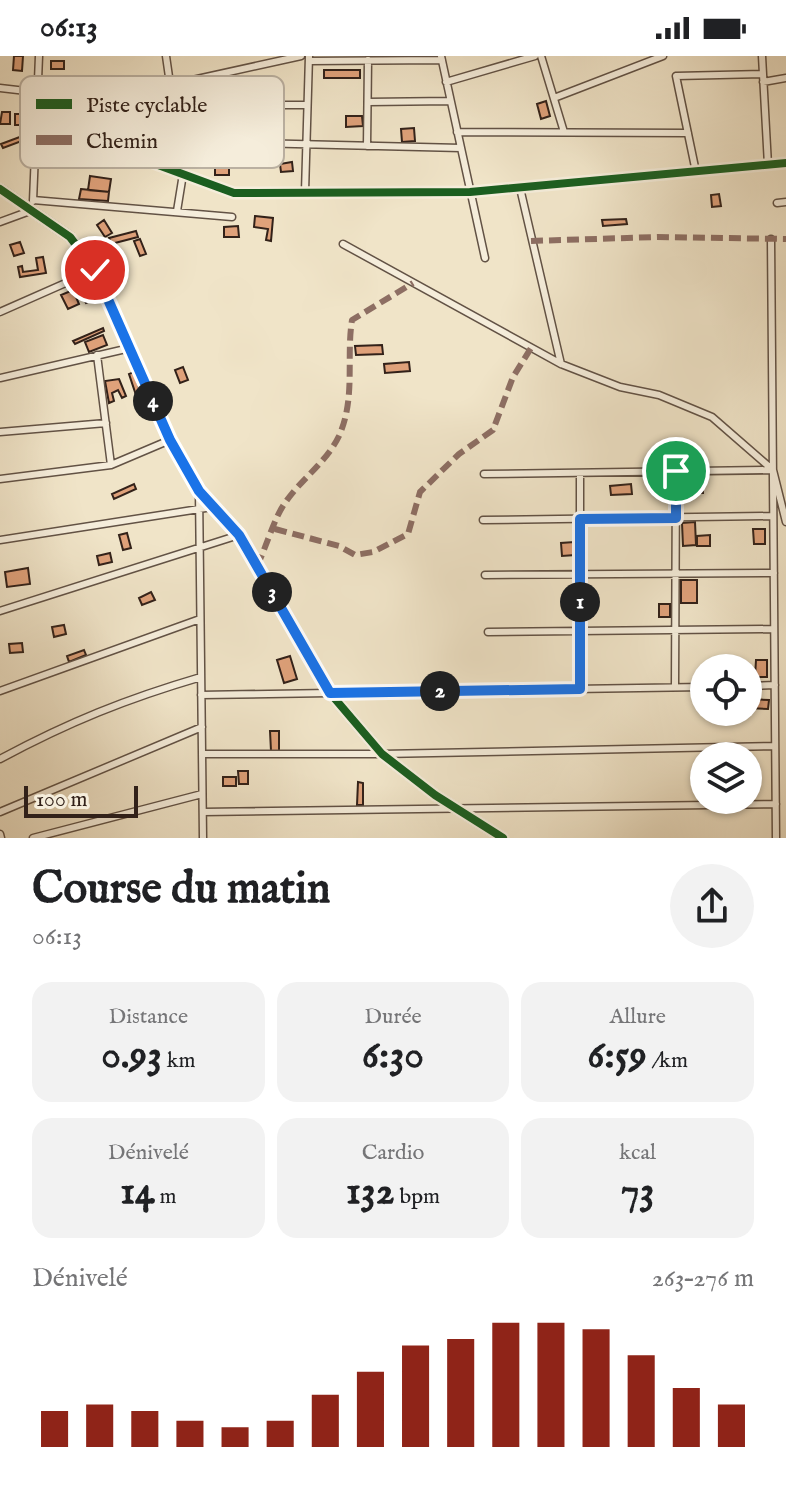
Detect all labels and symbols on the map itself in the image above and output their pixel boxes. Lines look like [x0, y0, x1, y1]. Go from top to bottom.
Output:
legend [20, 76, 284, 168]
text: Piste cyclable [86, 92, 207, 120]
text: Chemin [86, 128, 158, 156]
pin [61, 236, 129, 304]
pin: 4 [133, 381, 173, 421]
pin [642, 437, 710, 505]
pin: 3 [252, 572, 292, 612]
pin: 1 [560, 582, 600, 622]
pin: 2 [420, 671, 460, 711]
scale bar [24, 782, 138, 818]

